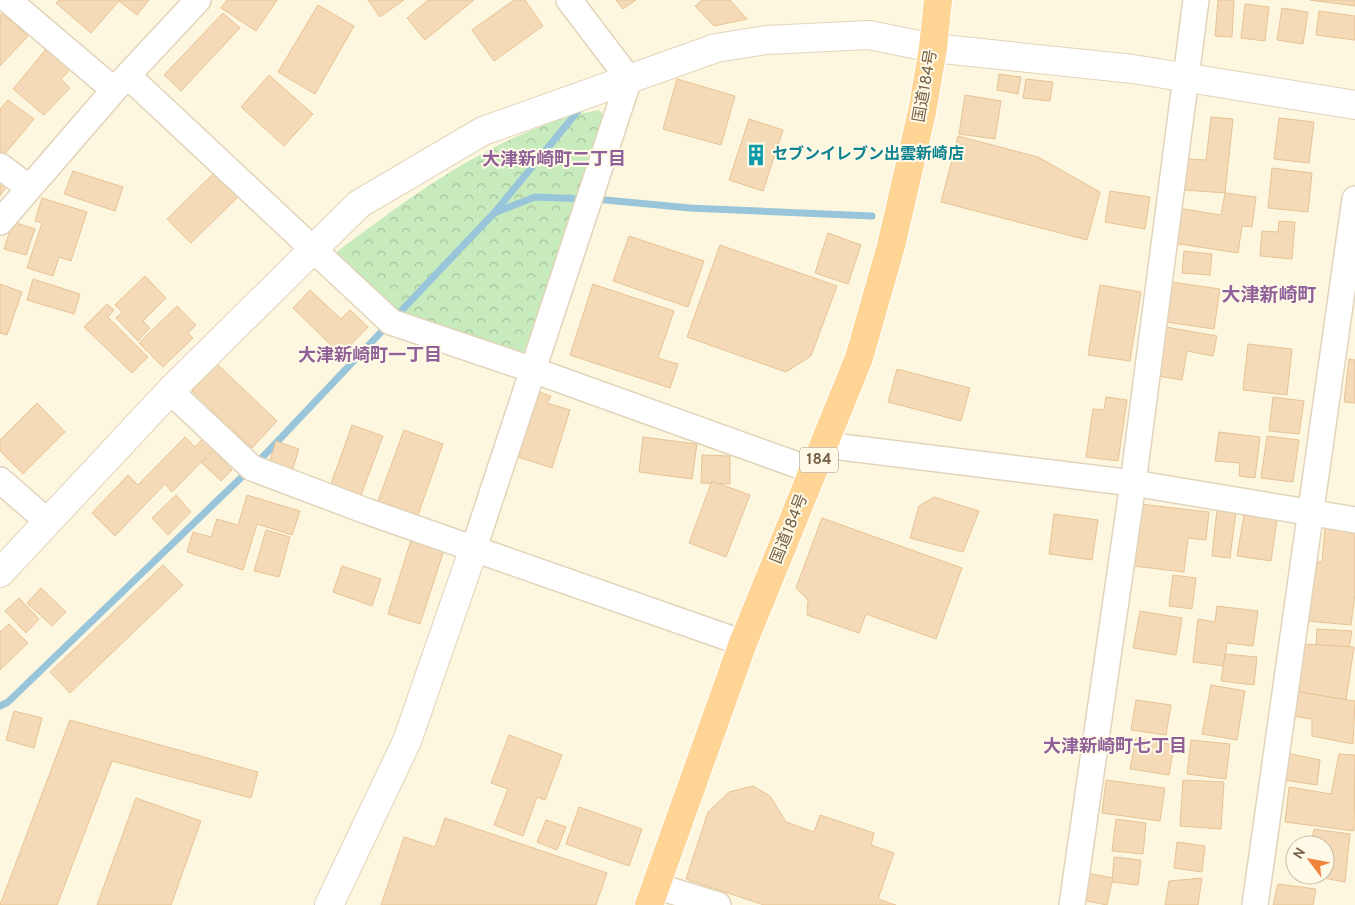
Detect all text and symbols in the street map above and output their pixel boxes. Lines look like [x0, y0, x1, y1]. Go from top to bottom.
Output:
street label: 国道184号 [910, 48, 942, 124]
building icon: セブンイレブン出雲新崎店 [743, 142, 769, 168]
place label: セブンイレブン出雲新崎店 [772, 145, 964, 165]
district label: 大津新崎町二丁目 [482, 149, 626, 172]
district label: 大津新崎町 [1221, 284, 1317, 308]
district label: 大津新崎町一丁目 [298, 345, 442, 368]
road number: 184 [800, 448, 838, 472]
street label: 国道184号 [767, 491, 813, 567]
district label: 大津新崎町七丁目 [1043, 736, 1187, 759]
north arrow [1285, 835, 1335, 885]
text: N [1290, 845, 1310, 863]

